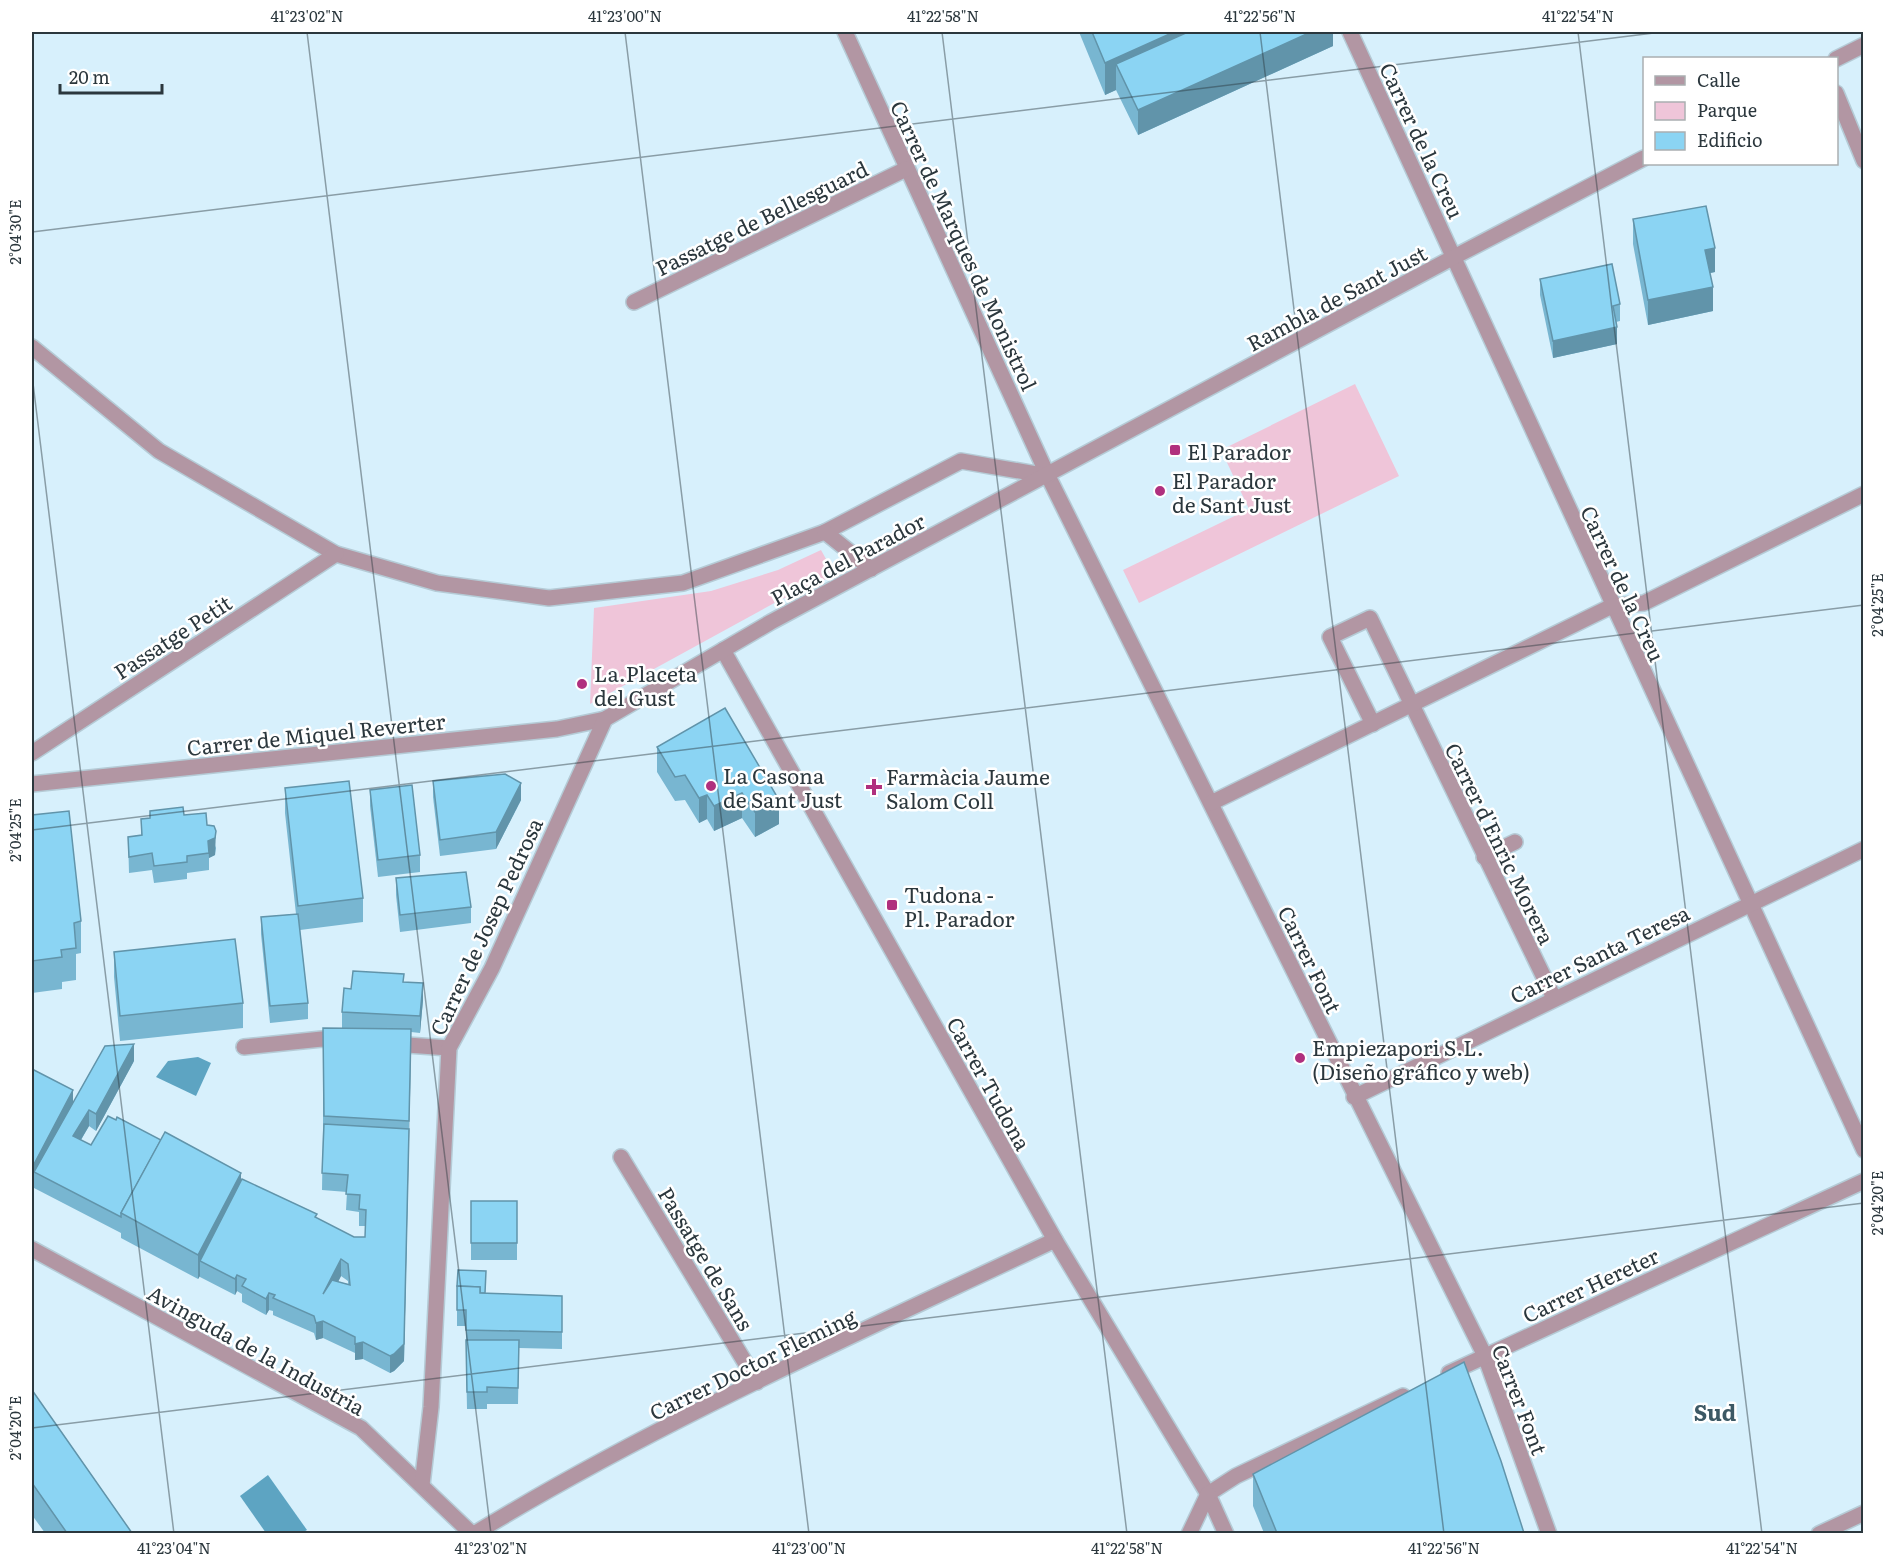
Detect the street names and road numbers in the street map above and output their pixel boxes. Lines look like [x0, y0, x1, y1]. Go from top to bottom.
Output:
street label: Carrer de la Creu [1373, 57, 1473, 223]
street label: Carrer de Marques de Monistrol [884, 95, 1046, 395]
street label: Passatge de Bellesguard [649, 152, 873, 282]
street label: Rambla de Sant Just [1240, 236, 1432, 358]
street label: Carrer de la Creu [1574, 500, 1674, 666]
street label: Plaça del Parador [764, 504, 930, 612]
street label: Passatge Petit [107, 586, 237, 686]
street label: Carrer de Miquel Reverter [185, 704, 447, 762]
street label: Carrer d'Enric Morera [1439, 737, 1564, 950]
street label: Carrer de Josep Pedrosa [421, 812, 549, 1040]
street label: Carrer Santa Teresa [1504, 896, 1695, 1010]
street label: Carrer Font [1272, 900, 1351, 1018]
street label: Carrer Tudona [940, 1011, 1040, 1156]
street label: Passatge de Sans [652, 1180, 762, 1336]
street label: Carrer Hereter [1517, 1239, 1663, 1329]
street label: Avinguda de la Industria [143, 1276, 372, 1422]
street label: Carrer Doctor Fleming [643, 1299, 861, 1427]
street label: Carrer Font [1486, 1339, 1556, 1459]

